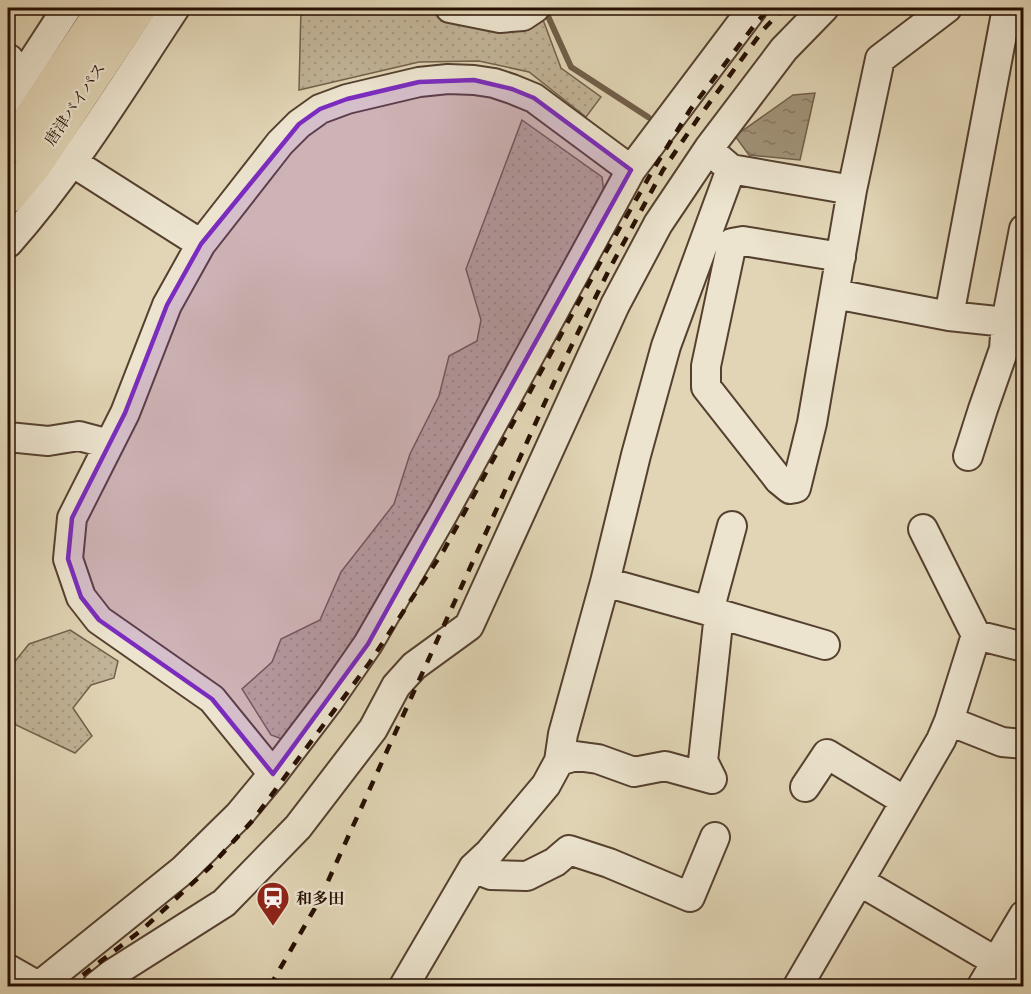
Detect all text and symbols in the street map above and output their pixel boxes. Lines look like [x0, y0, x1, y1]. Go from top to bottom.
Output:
street label: 唐津バイパス [40, 59, 110, 149]
station icon: 和多田 [255, 880, 291, 927]
place label: 和多田 [296, 889, 344, 908]

